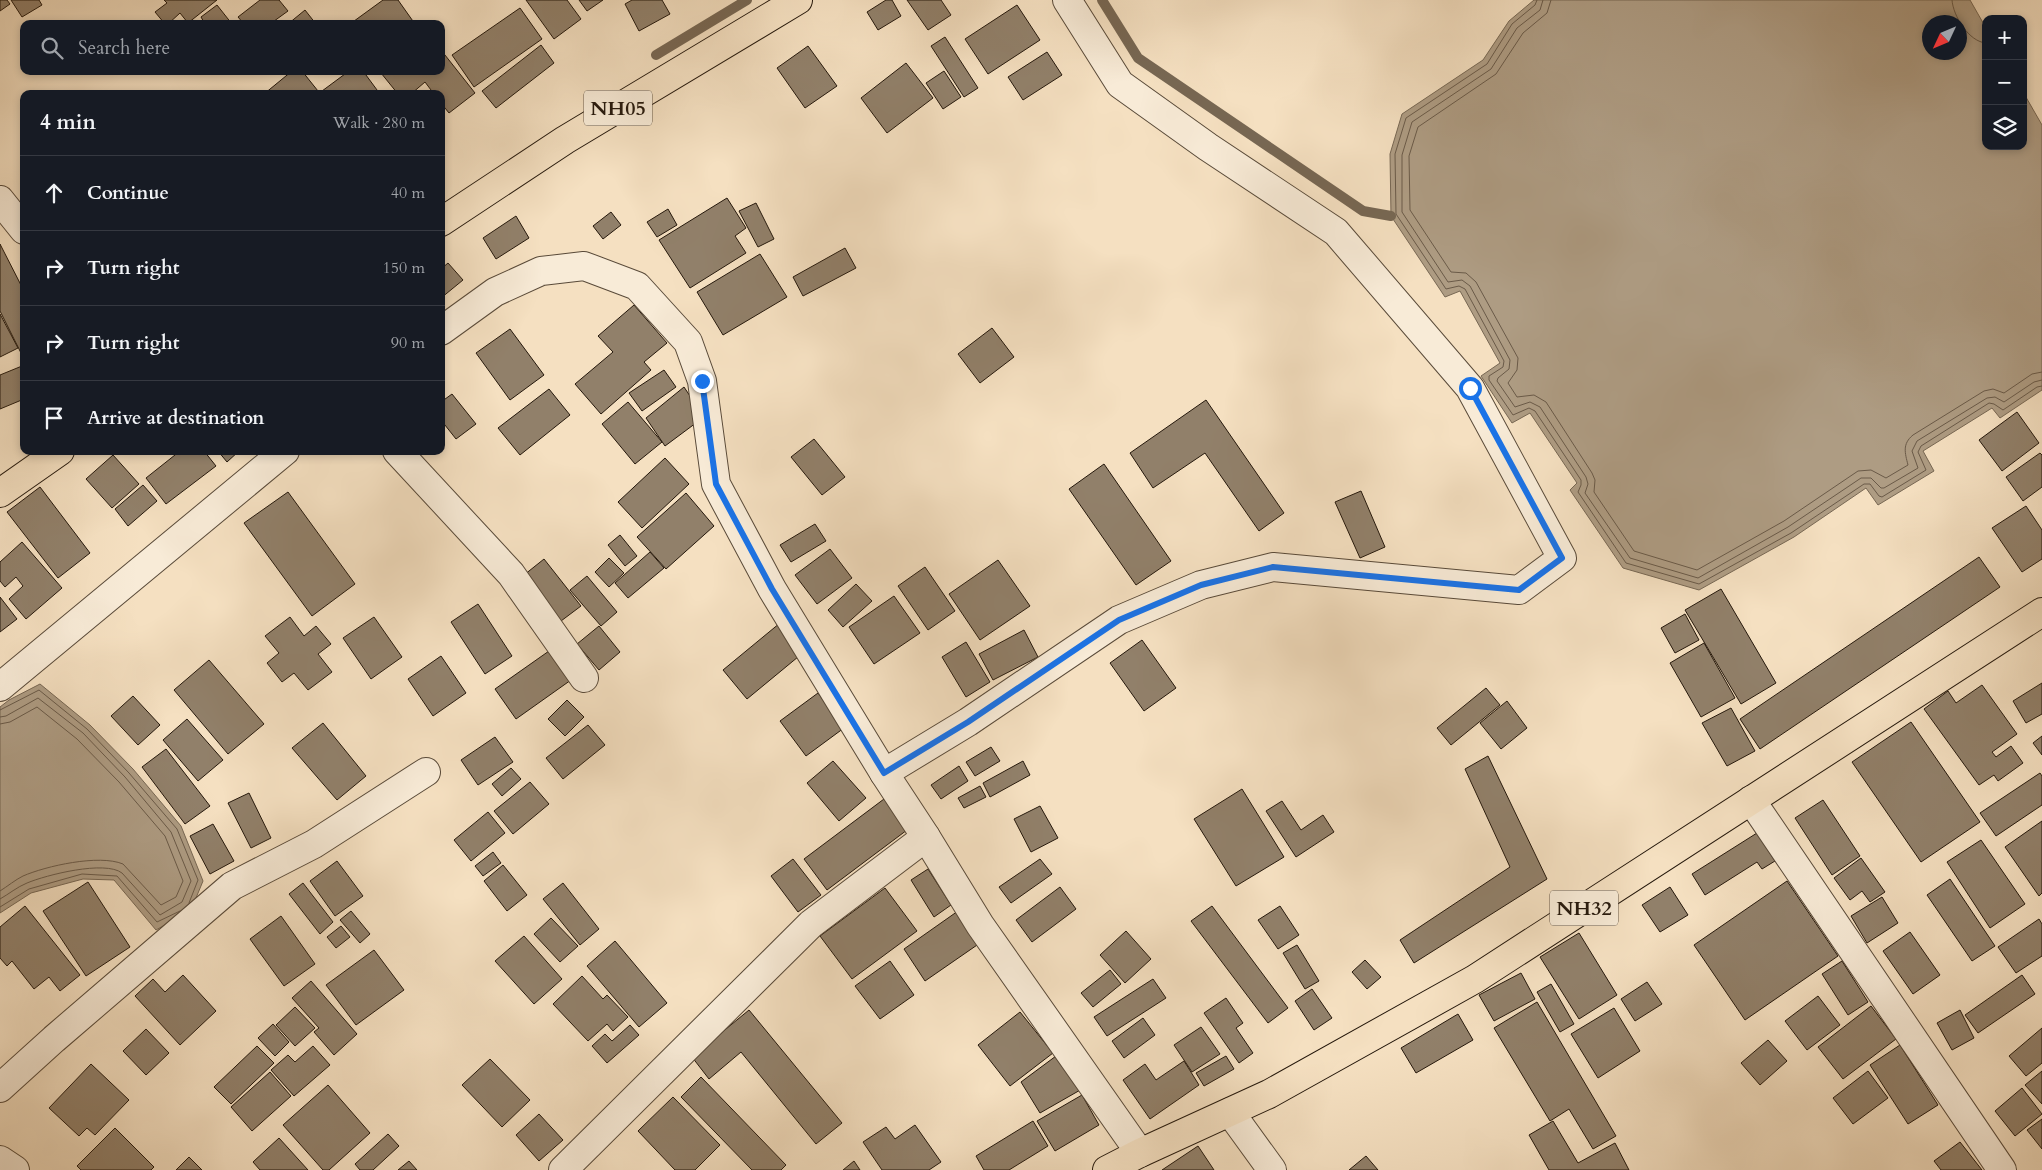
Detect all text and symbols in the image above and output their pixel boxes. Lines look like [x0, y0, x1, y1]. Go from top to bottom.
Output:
north arrow [1922, 15, 1967, 60]
map controls [1982, 15, 2027, 150]
button: + [1982, 15, 2027, 60]
search box [20, 20, 445, 75]
icon: search [38, 34, 66, 62]
text: Search here [78, 35, 170, 61]
button: − [1982, 60, 2027, 105]
road number: NH05 [584, 90, 652, 126]
button: layers [1982, 105, 2027, 150]
text: 4 min [40, 108, 96, 137]
text: Walk · 280 m [333, 112, 425, 134]
icon: ahead [40, 179, 68, 207]
text: Continue [87, 180, 169, 206]
text: 40 m [391, 182, 425, 204]
icon: right [40, 254, 68, 282]
text: Turn right [87, 255, 179, 281]
text: 150 m [383, 257, 425, 279]
icon: right [40, 329, 68, 357]
text: Turn right [87, 330, 179, 356]
text: 90 m [391, 332, 425, 354]
route end [691, 370, 714, 393]
route start [1459, 377, 1482, 400]
icon: arrive [40, 404, 68, 432]
text: Arrive at destination [87, 405, 264, 431]
road number: NH32 [1550, 890, 1618, 926]

